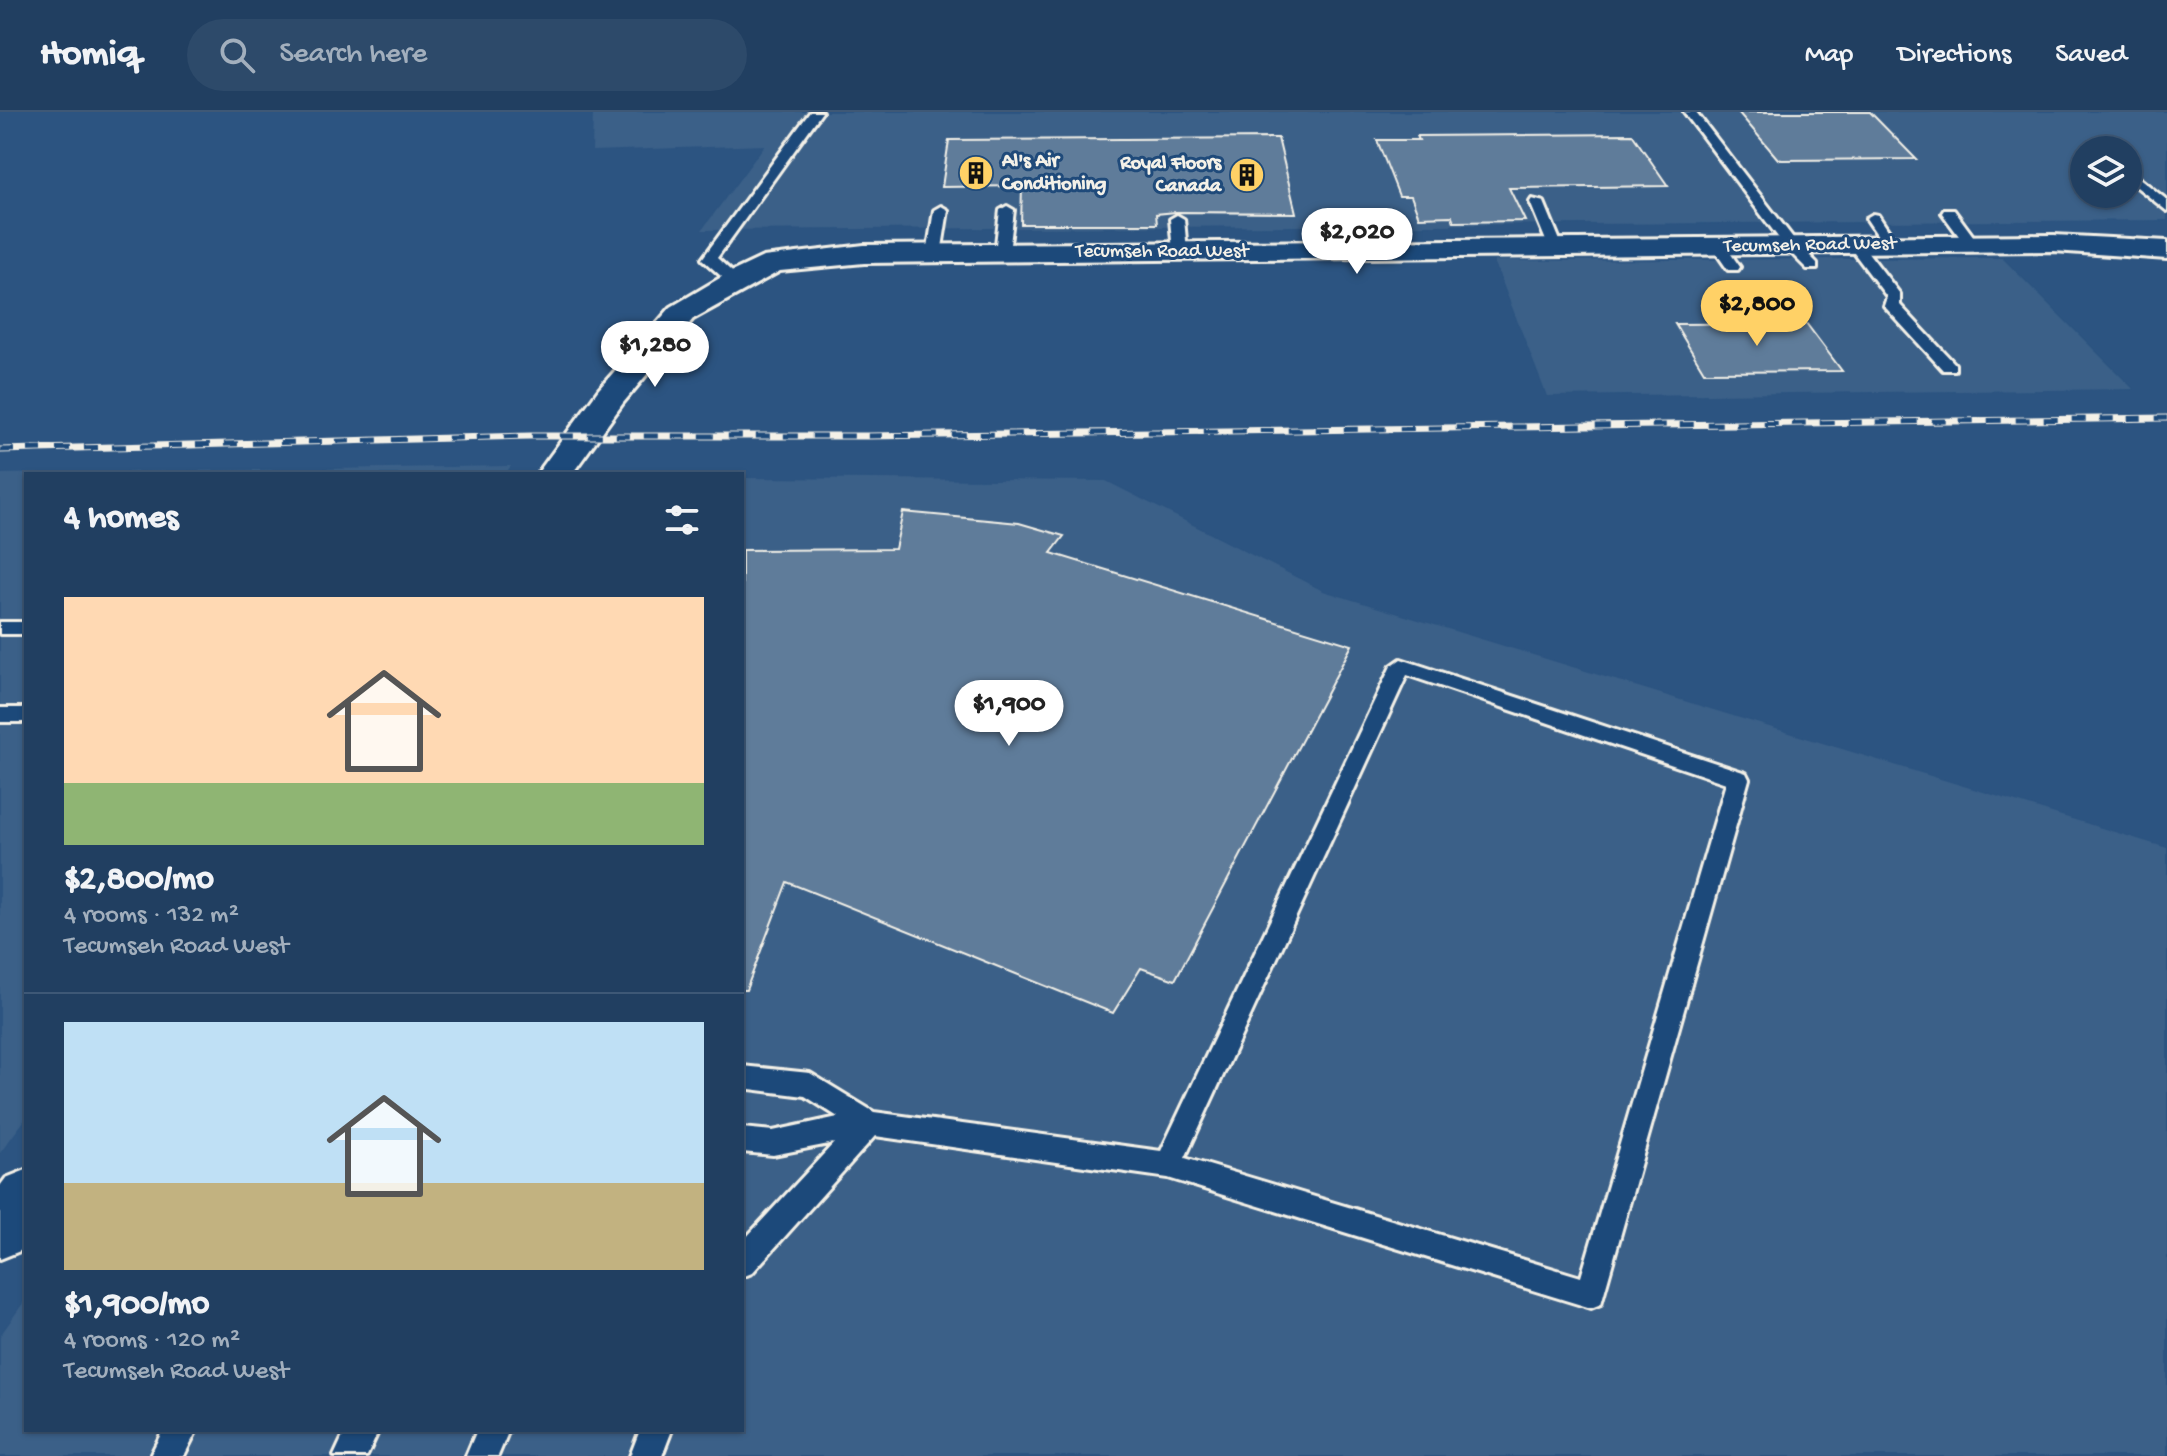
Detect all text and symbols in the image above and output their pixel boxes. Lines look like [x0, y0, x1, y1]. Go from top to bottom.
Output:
search box [187, 19, 747, 91]
text: Homiq [40, 33, 139, 77]
icon: search [215, 33, 259, 77]
text: Search here [279, 38, 427, 73]
text: Map [1805, 39, 1853, 72]
text: Directions [1897, 39, 2011, 72]
text: Saved [2055, 39, 2127, 72]
map controls [2070, 136, 2142, 208]
button: layers [2070, 136, 2142, 208]
place label: Al's Air Conditioning [1001, 151, 1106, 197]
place label: Royal Floors Canada [1119, 153, 1223, 199]
building icon: Al's Air Conditioning [957, 154, 995, 192]
building icon: Royal Floors Canada [1228, 156, 1266, 194]
pin: $2,020 [1292, 208, 1422, 276]
text: $2,020 [1320, 218, 1394, 249]
street label: Tecumseh Road West [1722, 233, 1898, 259]
street label: Tecumseh Road West [1075, 241, 1250, 264]
pin: $2,800 [1692, 280, 1822, 348]
text: $2,800 [1719, 290, 1795, 321]
pin: $1,280 [590, 321, 720, 389]
text: $1,280 [619, 331, 691, 362]
icon: filters [660, 498, 704, 542]
text: 4 homes [64, 500, 178, 540]
icon: home [312, 649, 456, 793]
pin: $1,900 [944, 680, 1074, 748]
text: $1,900 [973, 690, 1045, 721]
text: $2,800/mo [64, 861, 214, 901]
text: 4 rooms · 132 m² [64, 901, 239, 932]
text: Tecumseh Road West [64, 932, 289, 963]
icon: home [312, 1074, 456, 1218]
text: $1,900/mo [64, 1286, 209, 1326]
text: 4 rooms · 120 m² [64, 1326, 240, 1357]
text: Tecumseh Road West [64, 1357, 289, 1388]

